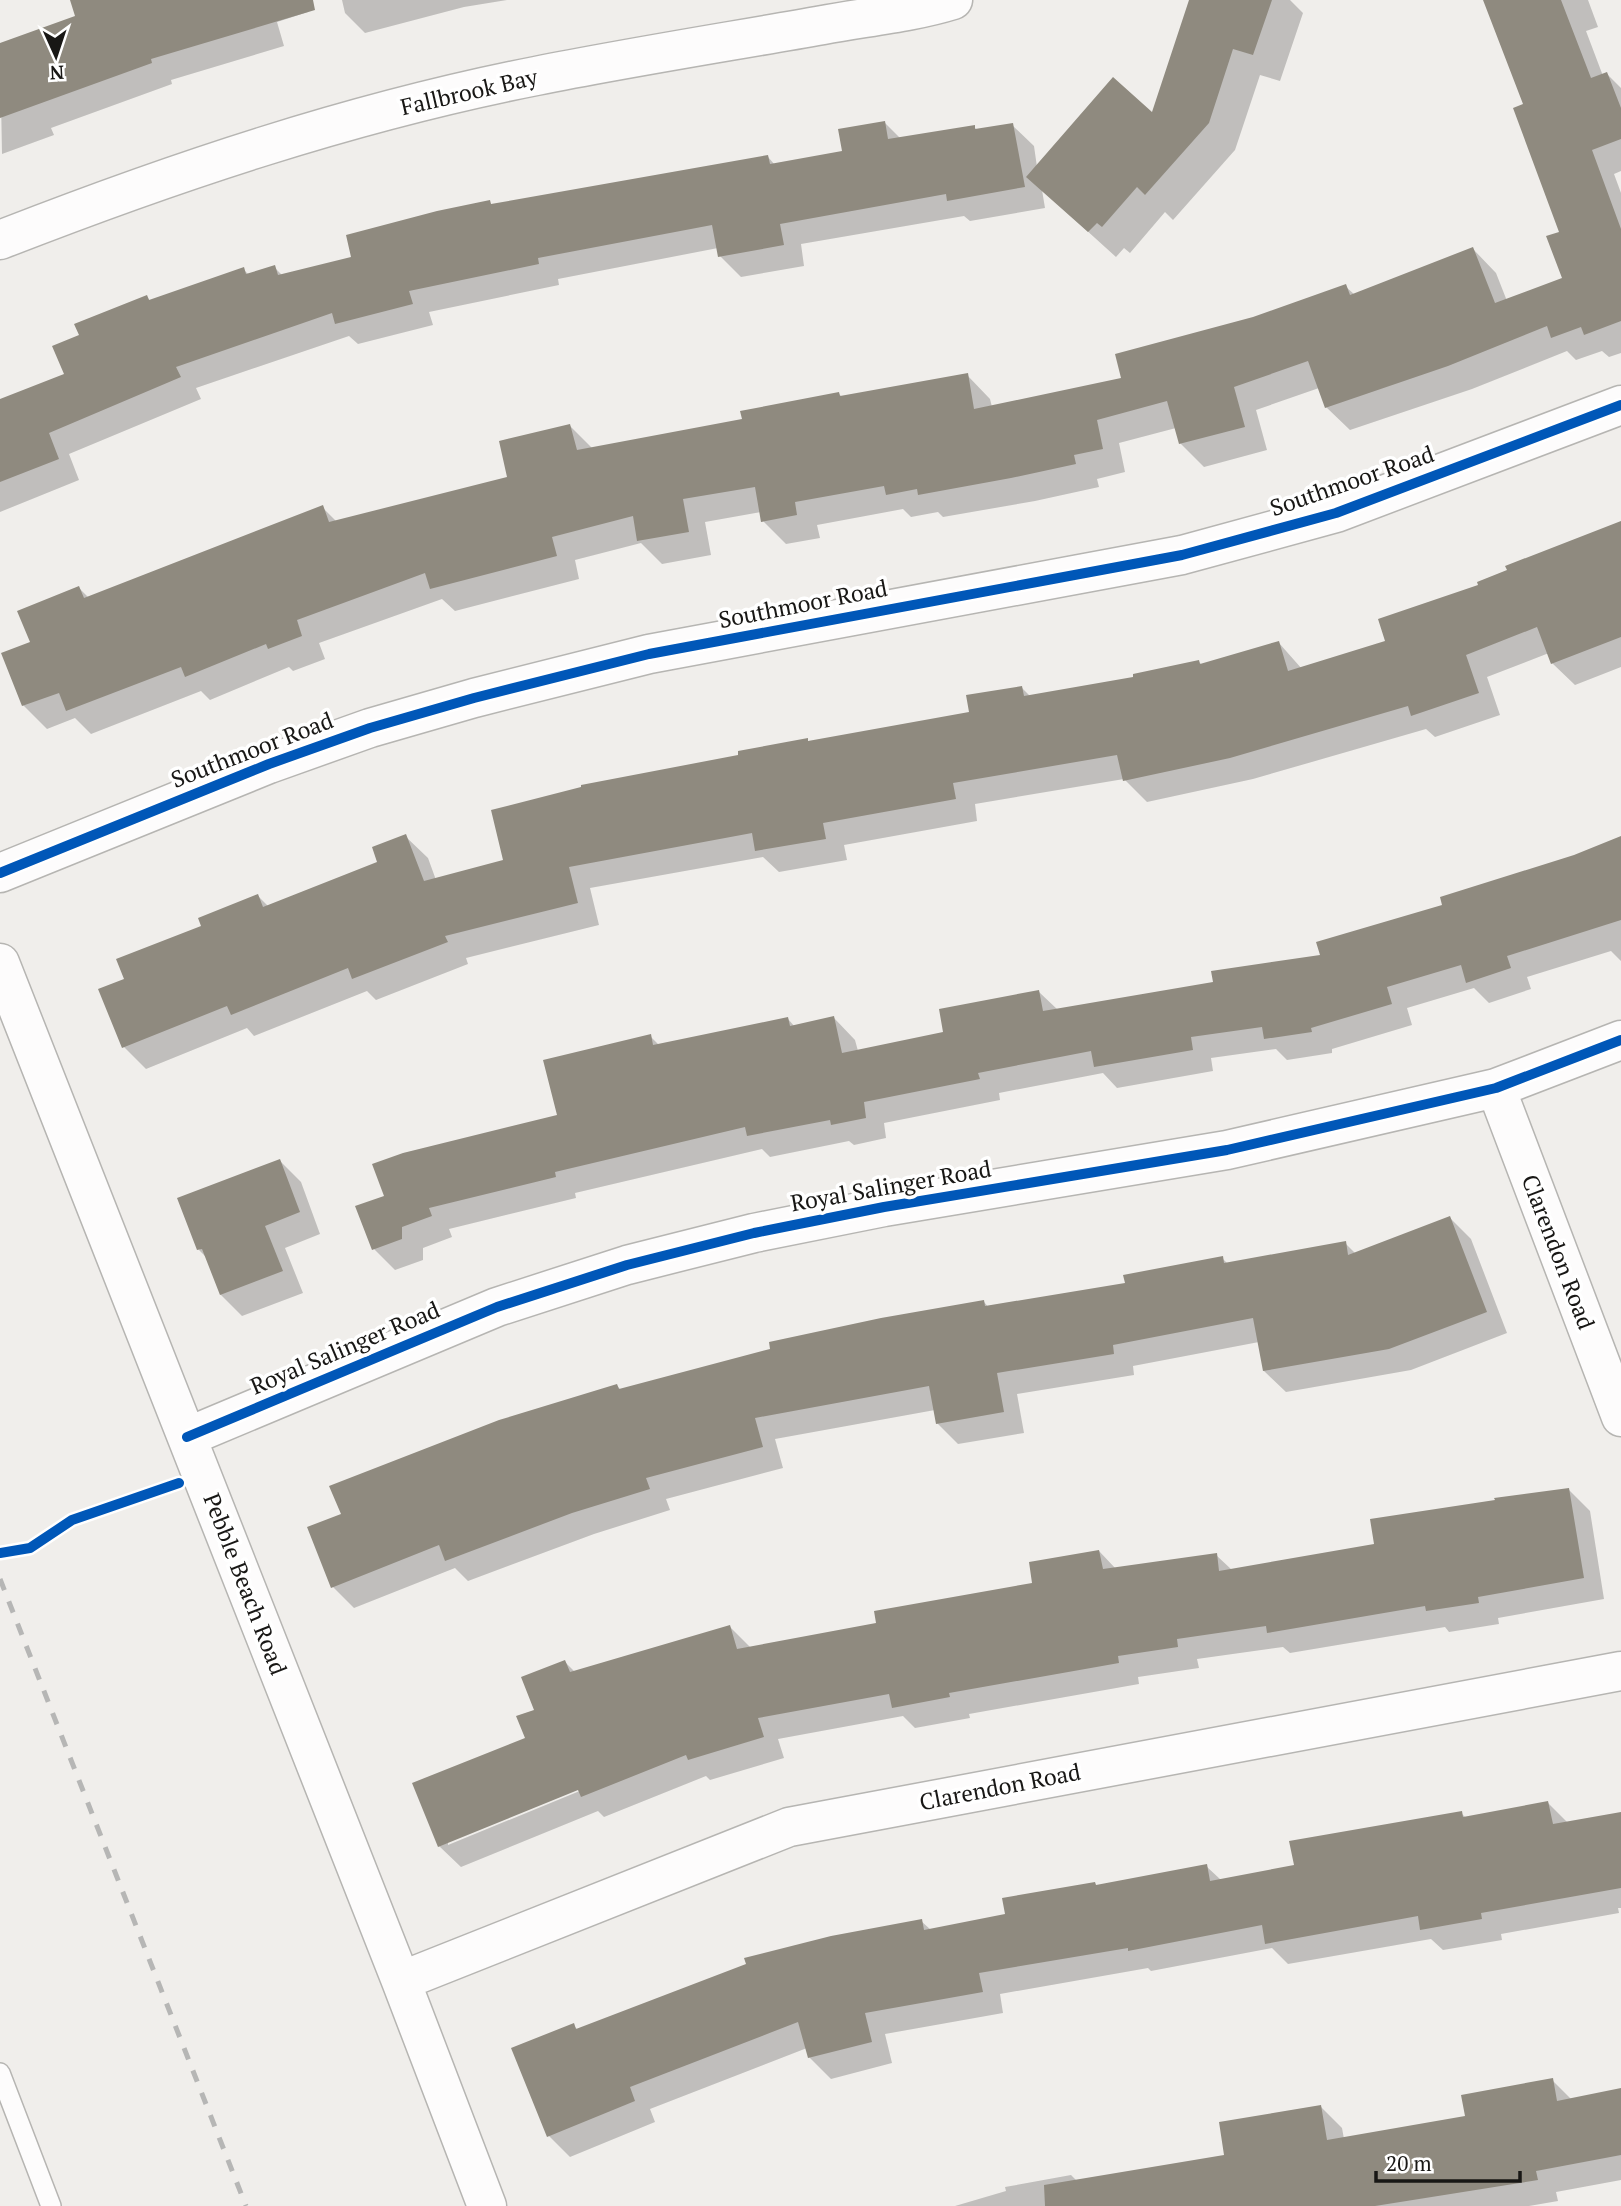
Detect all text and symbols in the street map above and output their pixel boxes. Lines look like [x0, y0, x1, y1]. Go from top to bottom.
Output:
north arrow [21, 21, 91, 91]
text: N [48, 61, 65, 86]
street label: Fallbrook Bay [397, 61, 541, 122]
street label: Southmoor Road [1266, 438, 1438, 523]
street label: Southmoor Road [716, 572, 890, 635]
street label: Southmoor Road [166, 704, 338, 795]
street label: Royal Salinger Road [788, 1153, 994, 1218]
street label: Clarendon Road [1515, 1170, 1602, 1334]
street label: Royal Salinger Road [245, 1294, 445, 1401]
street label: Pebble Beach Road [197, 1489, 294, 1679]
street label: Clarendon Road [917, 1756, 1083, 1817]
scale bar [1376, 2140, 1520, 2184]
text: 20 m [1386, 2149, 1432, 2177]

